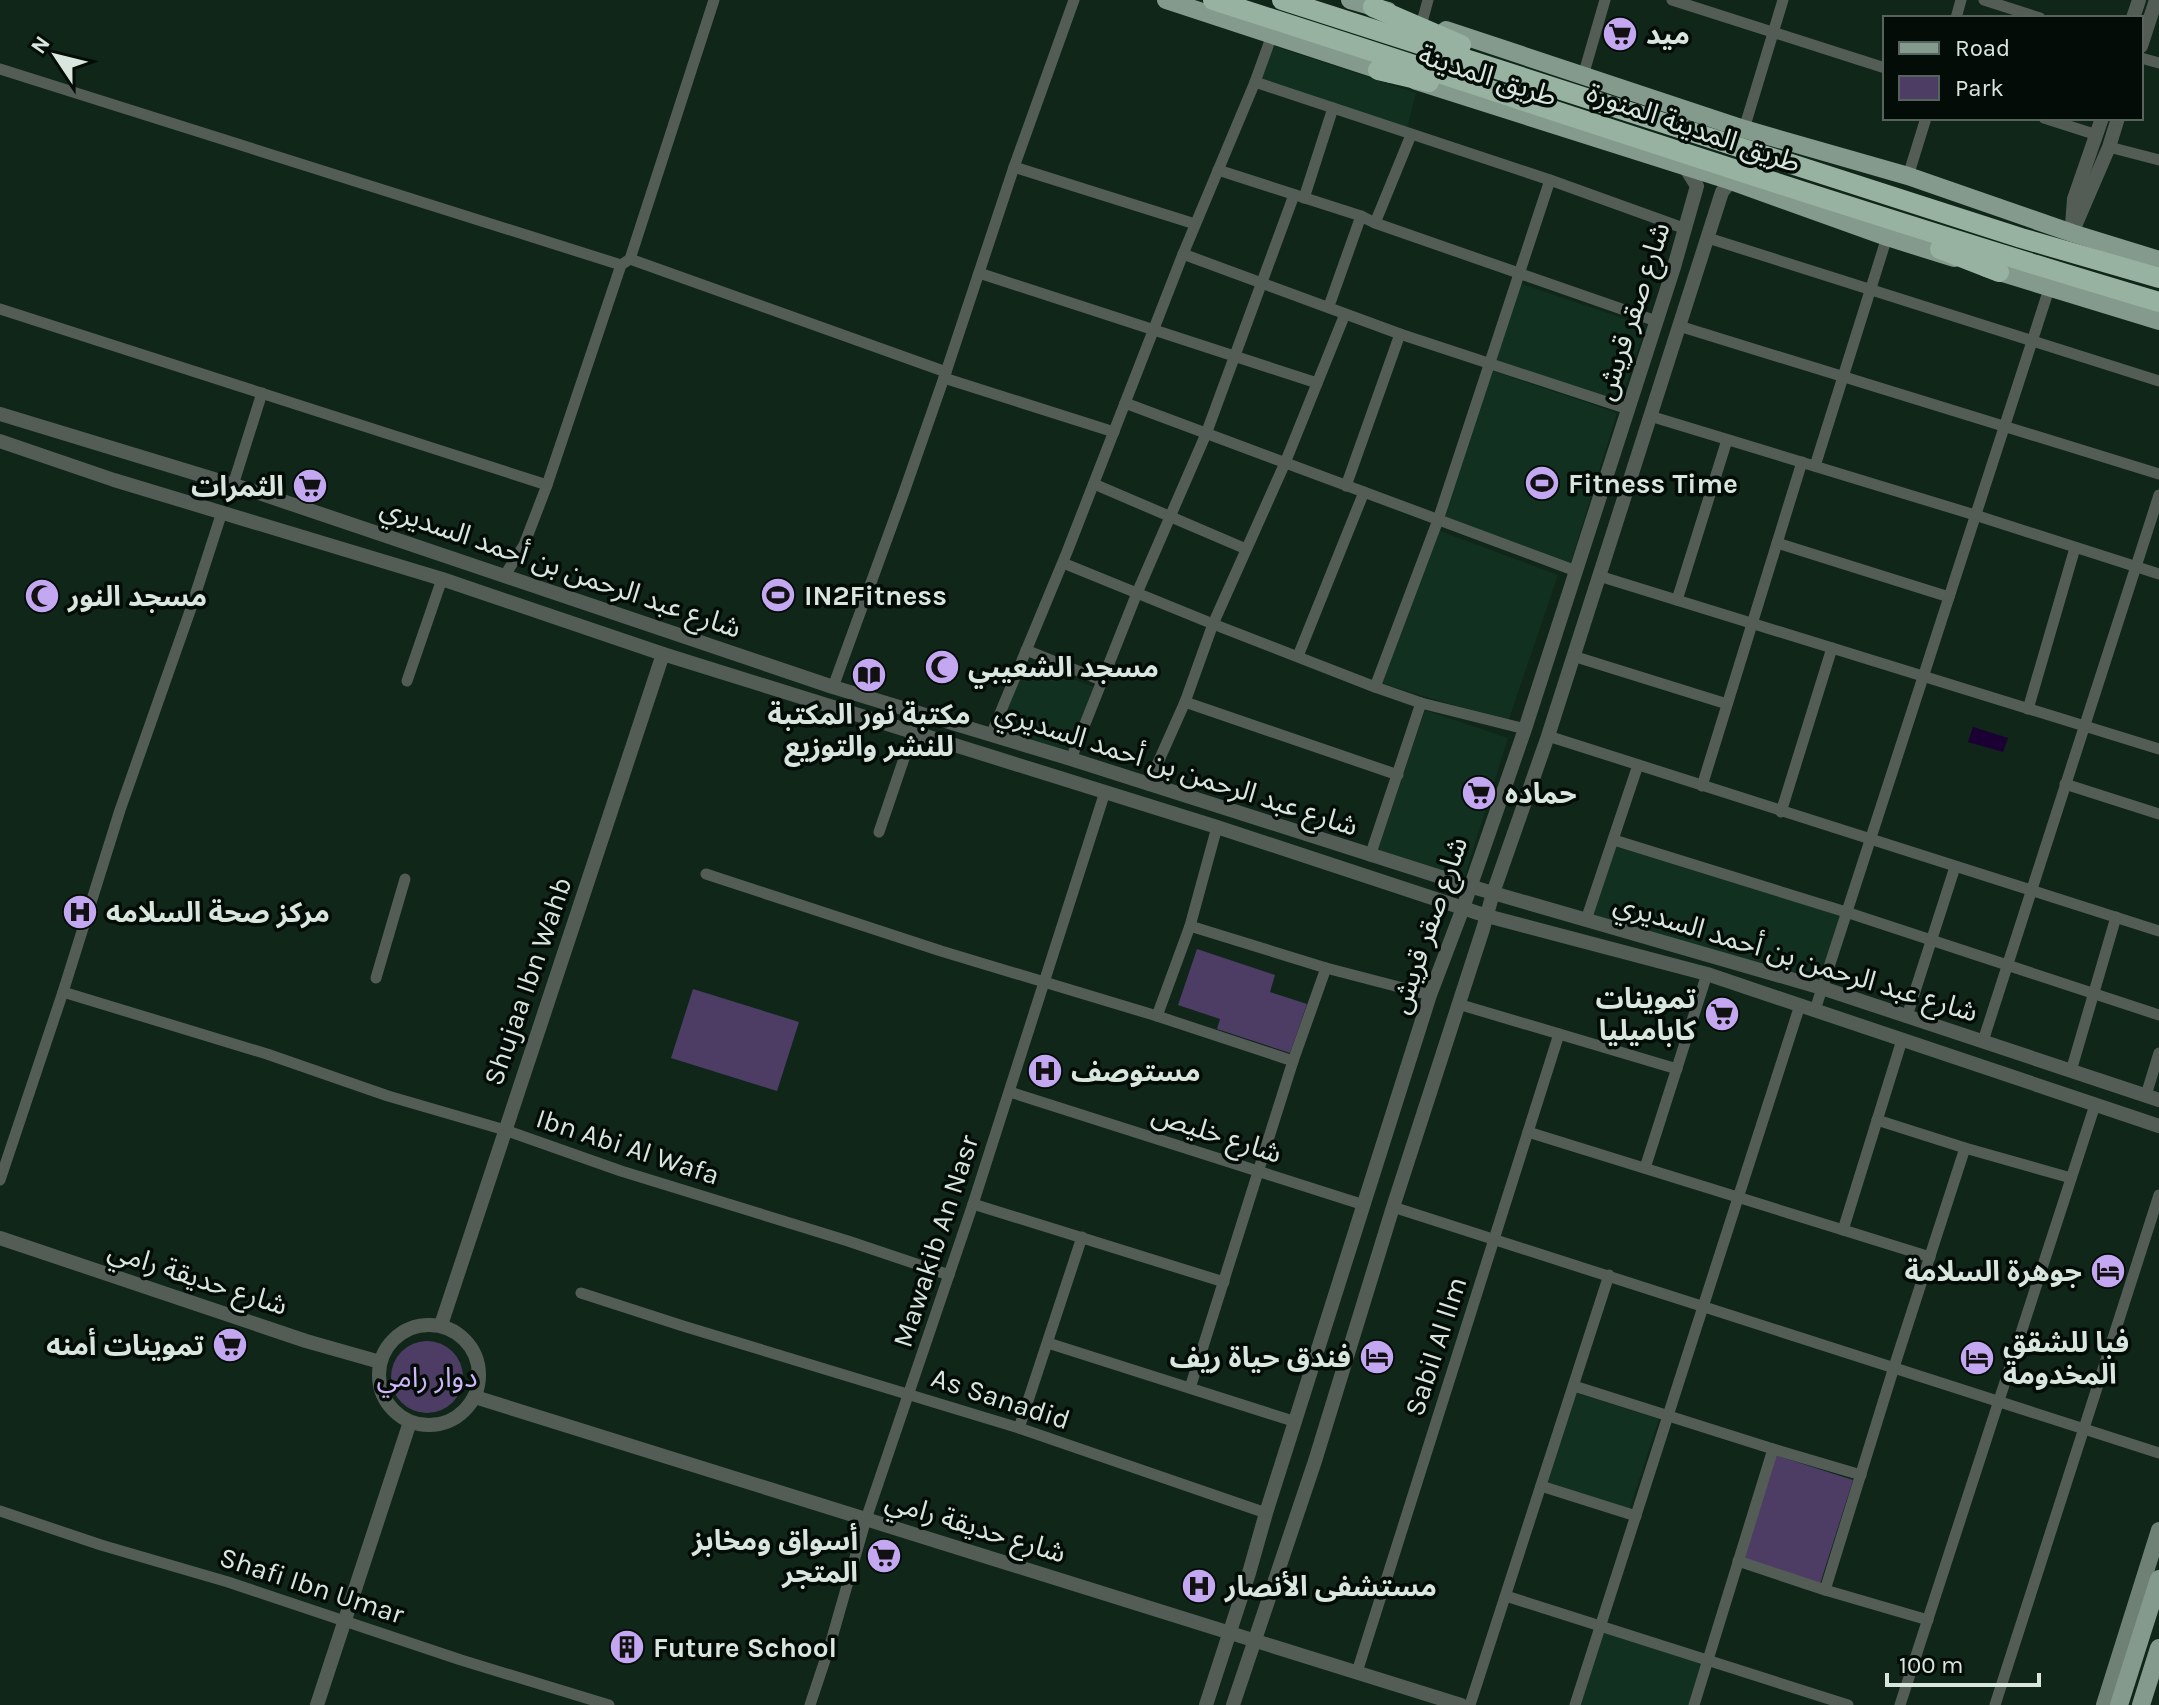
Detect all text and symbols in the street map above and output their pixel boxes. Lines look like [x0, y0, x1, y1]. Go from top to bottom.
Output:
supermarket icon: ميد [1601, 15, 1639, 53]
north arrow [16, 16, 96, 96]
legend [1883, 16, 2143, 120]
place label: ميد [1646, 18, 1690, 51]
text: N [25, 31, 56, 59]
text: Road [1955, 34, 2010, 62]
street label: طريق المدينة [1414, 38, 1561, 114]
text: Park [1955, 74, 2004, 102]
street label: طريق المدينة المنورة [1582, 75, 1805, 180]
street label: شارع صقر قريش [1588, 218, 1681, 405]
sports icon: Fitness Time [1523, 464, 1561, 502]
supermarket icon: الثمرات [291, 467, 329, 505]
place label: Fitness Time [1568, 467, 1738, 500]
place label: الثمرات [191, 470, 284, 503]
street label: شارع عبد الرحمن بن أحمد السديري [375, 489, 746, 649]
sports icon: IN2Fitness [759, 576, 797, 614]
mosque icon: مسجد النور [23, 577, 61, 615]
place label: IN2Fitness [804, 579, 947, 612]
place label: مسجد النور [67, 580, 207, 613]
mosque icon: مسجد الشعيبي [923, 648, 961, 686]
place label: مسجد الشعيبي [968, 651, 1159, 689]
library icon: مكتبة نور المكتبة للنشر والتوزيع [850, 656, 888, 694]
street label: شارع عبد الرحمن بن أحمد السديري [990, 693, 1363, 847]
place label: مكتبة نور المكتبة للنشر والتوزيع [768, 698, 970, 767]
supermarket icon: حماده [1460, 774, 1498, 812]
place label: حماده [1505, 777, 1577, 810]
street label: شارع صقر قريش [1383, 832, 1478, 1019]
street label: Shujaa Ibn Wahb [476, 873, 579, 1090]
street label: شارع عبد الرحمن بن أحمد السديري [1609, 885, 1982, 1033]
hospital icon: مركز صحة السلامه [61, 893, 99, 931]
place label: مركز صحة السلامه [106, 896, 330, 929]
place label: تموينات كاباميليا [1595, 982, 1696, 1047]
supermarket icon: تموينات كاباميليا [1703, 995, 1741, 1033]
hospital icon: مستوصف [1026, 1052, 1064, 1090]
place label: مستوصف [1071, 1055, 1200, 1088]
street label: شارع خليص [1147, 1097, 1286, 1174]
street label: Ibn Abi Al Wafa [532, 1101, 724, 1192]
street label: Mawakib An Nasr [886, 1130, 986, 1351]
street label: شارع حديقة رامي [103, 1233, 292, 1326]
hotel icon: جوهرة السلامة [2089, 1252, 2127, 1290]
place label: جوهرة السلامة [1905, 1255, 2082, 1288]
street label: Sabil Al llm [1398, 1272, 1473, 1420]
supermarket icon: تموينات أمنه [211, 1326, 249, 1364]
place label: فبا للشقق المخدومة [2003, 1326, 2129, 1391]
place label: تموينات أمنه [46, 1327, 204, 1362]
hotel icon: فندق حياة ريف [1358, 1338, 1396, 1376]
hotel icon: فبا للشقق المخدومة [1958, 1339, 1996, 1377]
place label: فندق حياة ريف [1170, 1341, 1351, 1374]
park label: دوار رامي [376, 1361, 478, 1398]
street label: As Sanadid [927, 1361, 1074, 1436]
street label: شارع حديقة رامي [880, 1483, 1070, 1574]
place label: أسواق ومخابز المتجر [691, 1522, 858, 1589]
supermarket icon: أسواق ومخابز المتجر [865, 1537, 903, 1575]
street label: Shafi Ibn Umar [216, 1540, 409, 1631]
hospital icon: مستشفى الأنصار [1180, 1567, 1218, 1605]
place label: مستشفى الأنصار [1224, 1570, 1437, 1603]
building icon: Future School [608, 1628, 646, 1666]
place label: Future School [653, 1631, 837, 1664]
scale bar [1887, 1637, 2039, 1687]
text: 100 m [1899, 1651, 1964, 1679]

